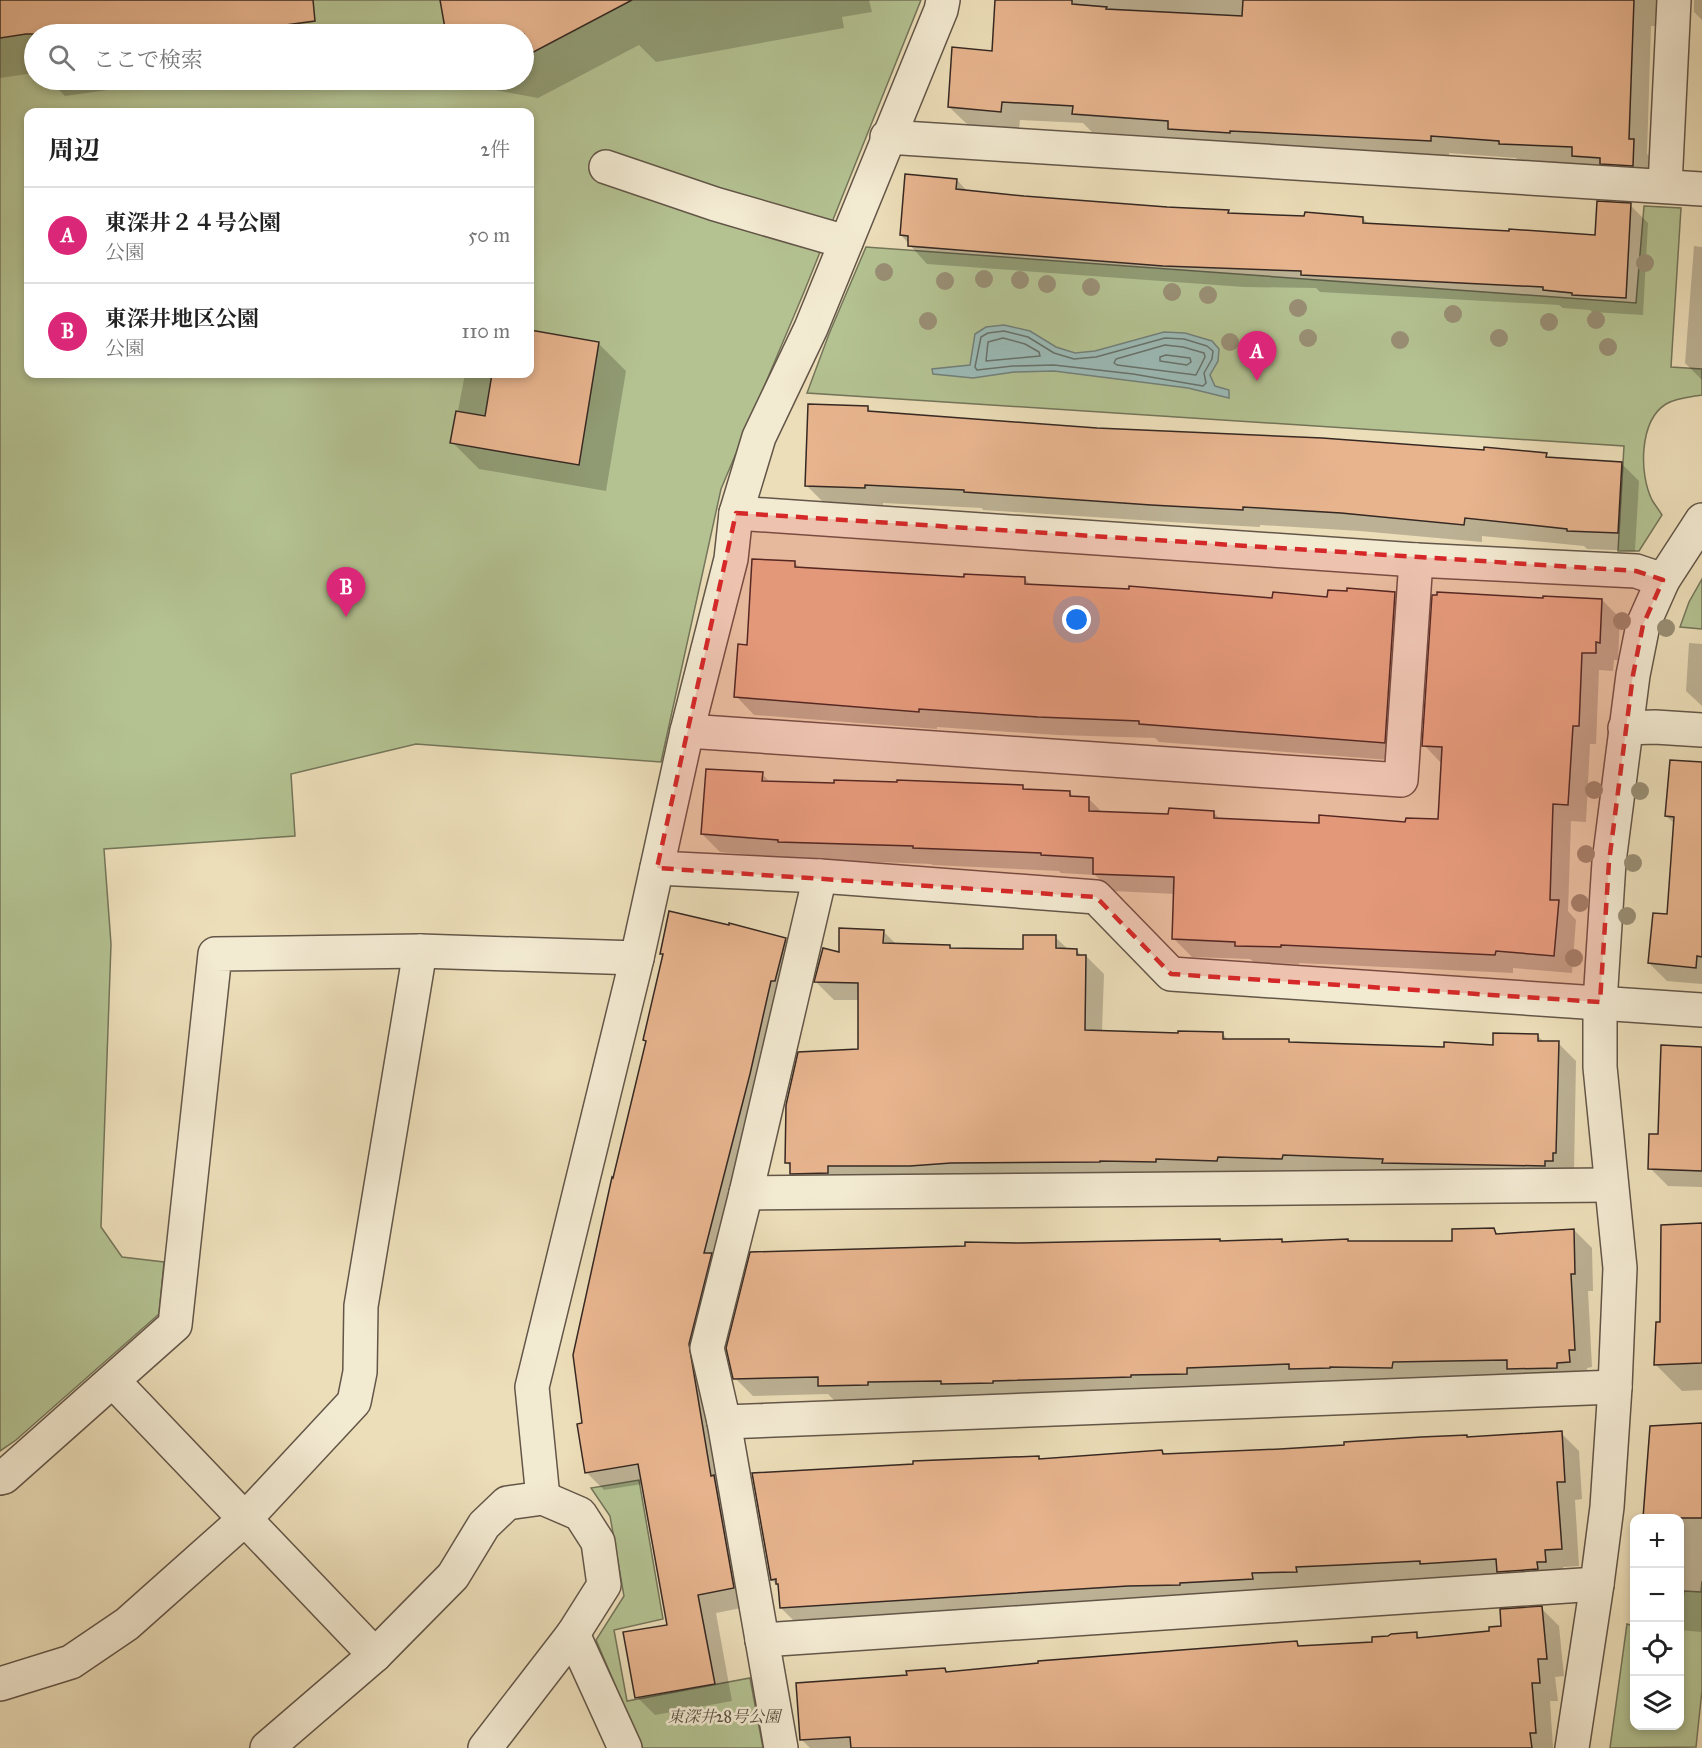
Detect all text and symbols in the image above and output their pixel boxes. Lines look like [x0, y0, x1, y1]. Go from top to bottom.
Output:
search box [24, 24, 534, 90]
icon: search [45, 41, 78, 74]
text: ここで検索 [93, 46, 203, 73]
text: 周辺 [48, 134, 100, 166]
text: 2件 [480, 137, 510, 161]
text: 東深井２４号公園 [105, 209, 281, 236]
text: A [61, 223, 74, 247]
text: 50 m [468, 223, 510, 247]
text: 公園 [105, 240, 145, 264]
text: 東深井地区公園 [105, 305, 259, 332]
text: B [61, 319, 74, 343]
text: 110 m [462, 319, 510, 343]
pin: A [1238, 332, 1276, 381]
text: 公園 [105, 336, 145, 360]
pin: B [326, 568, 366, 617]
your location [1062, 605, 1091, 634]
map controls [1630, 1514, 1684, 1730]
button: + [1630, 1514, 1684, 1568]
button: − [1630, 1568, 1684, 1622]
button: locate [1630, 1622, 1684, 1676]
button: layers [1630, 1676, 1684, 1730]
park label: 東深井28号公園 [668, 1707, 783, 1726]

